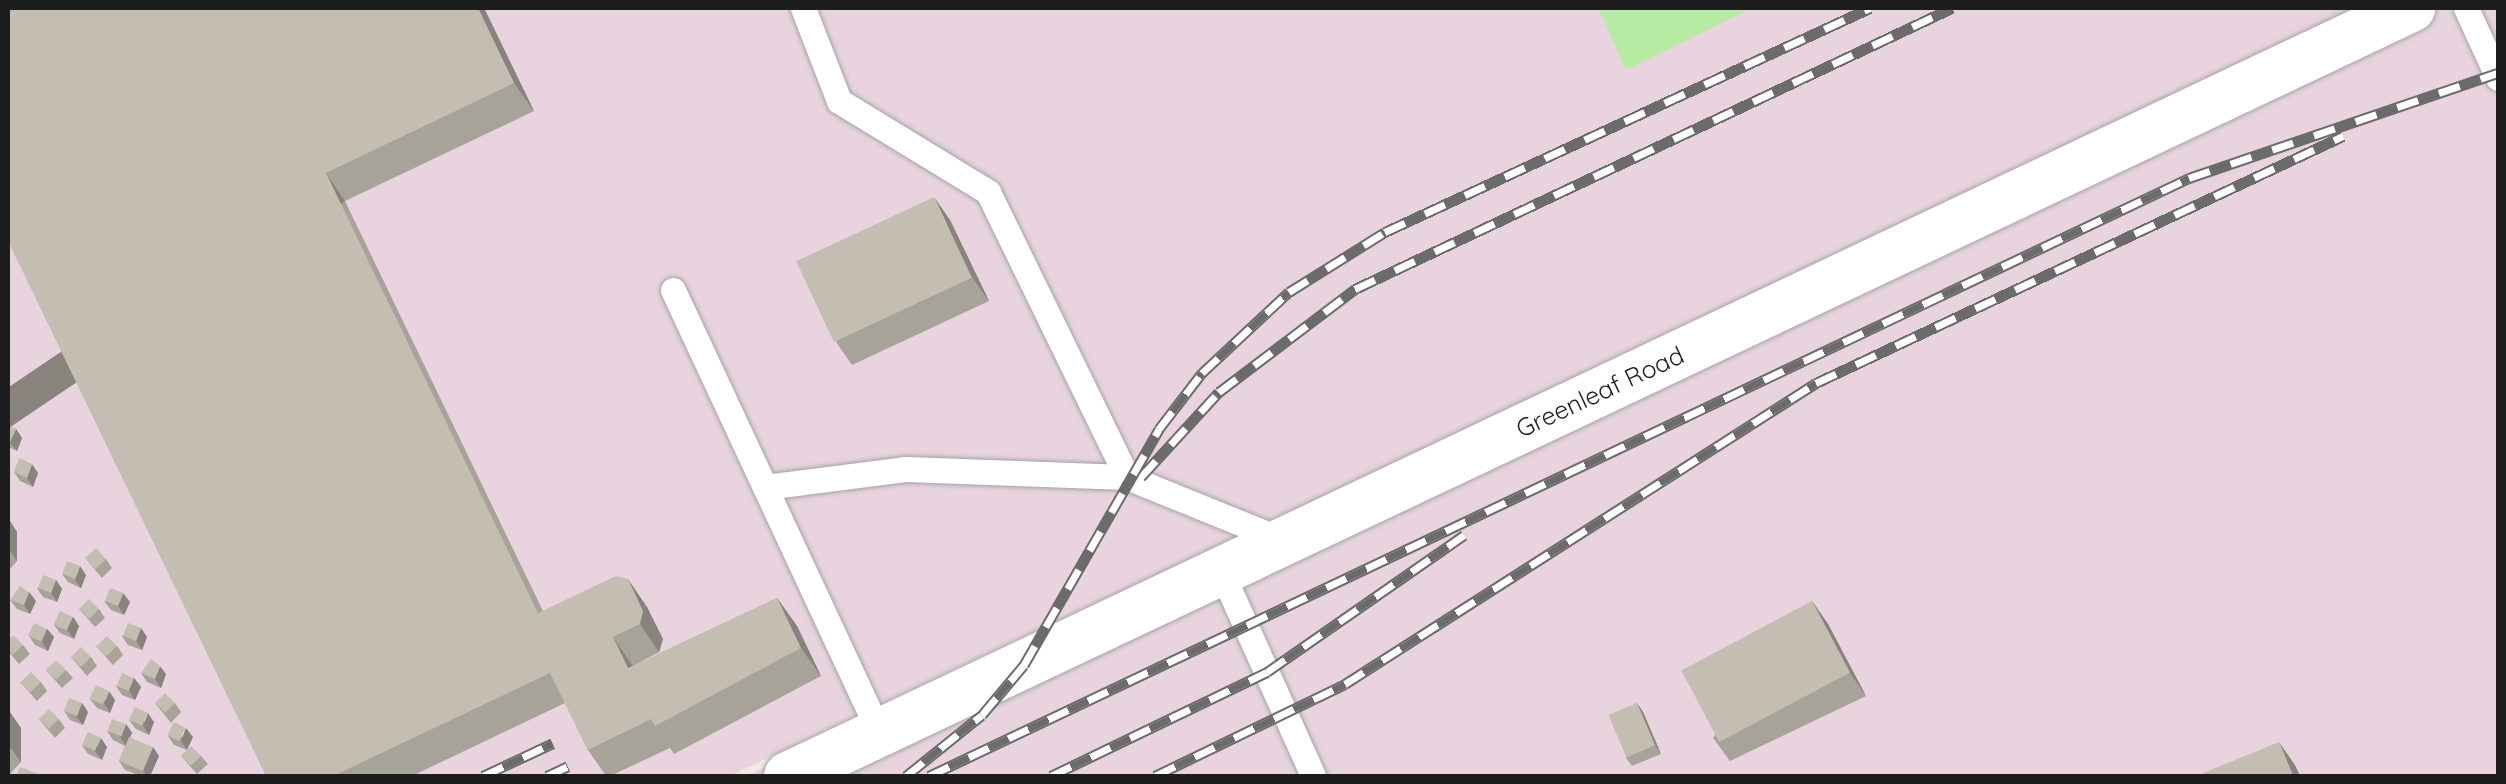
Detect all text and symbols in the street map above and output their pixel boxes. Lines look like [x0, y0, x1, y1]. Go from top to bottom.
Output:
street label: Greenleaf Road [1511, 340, 1689, 444]

